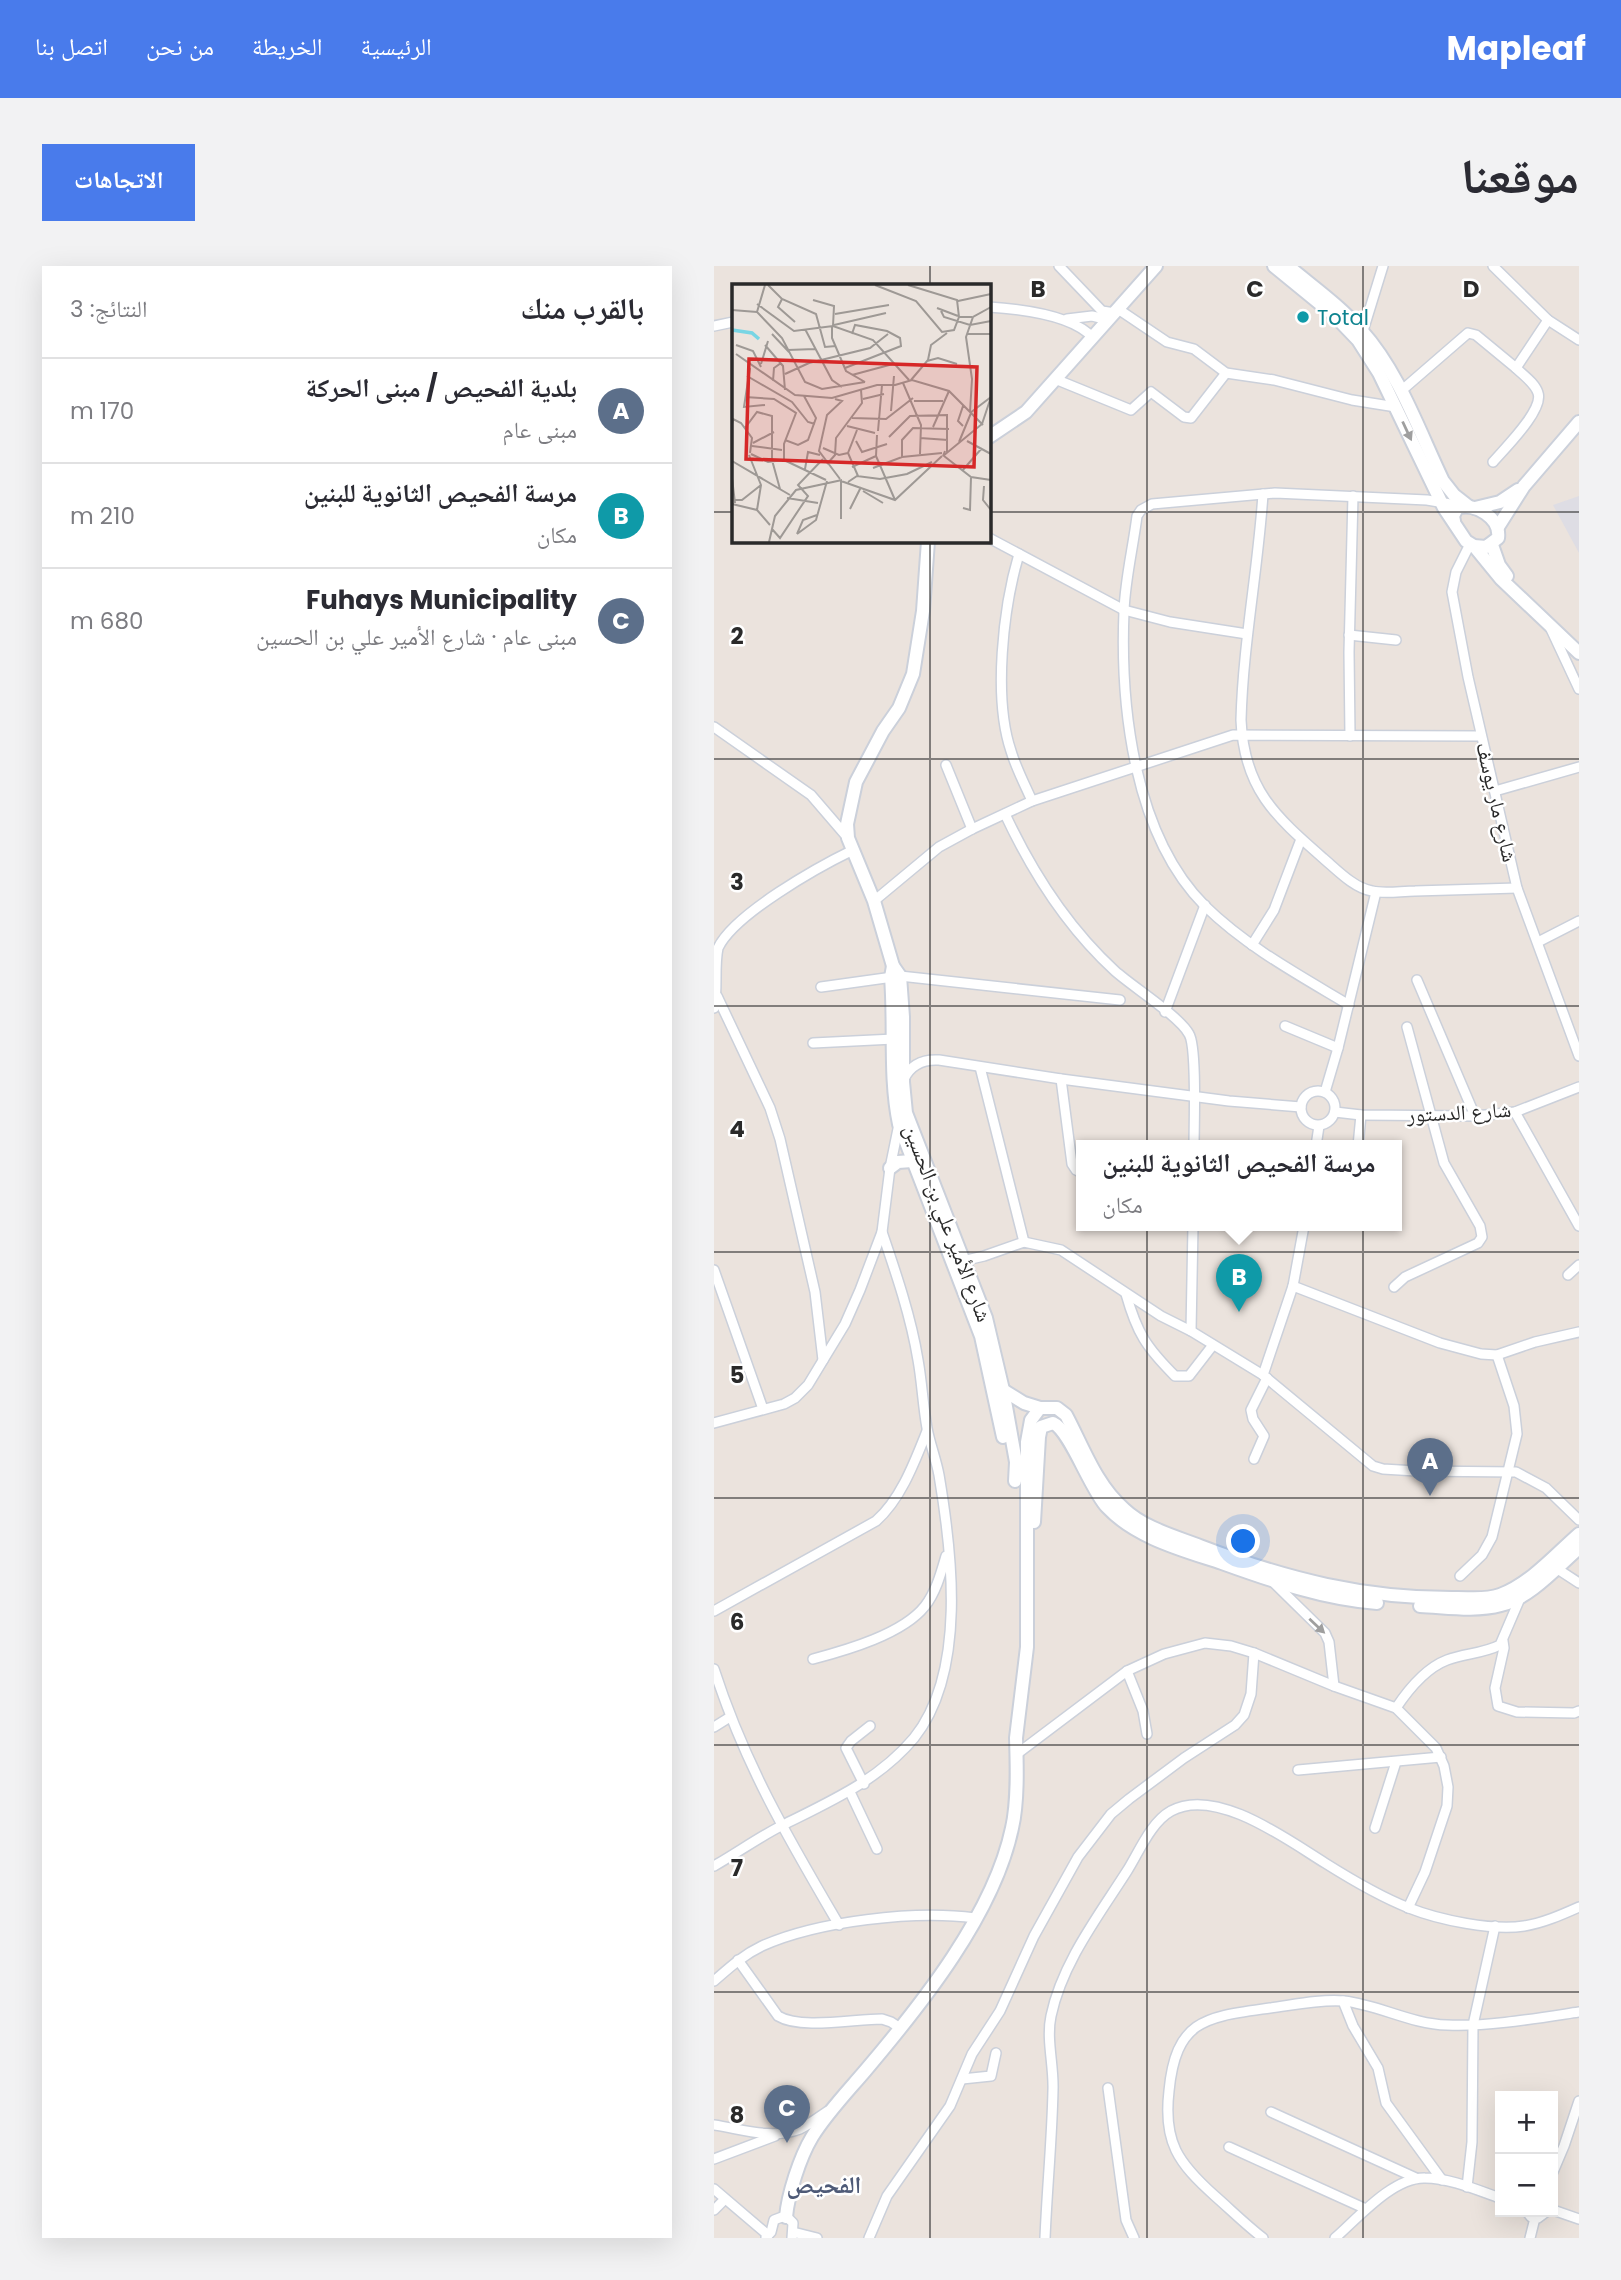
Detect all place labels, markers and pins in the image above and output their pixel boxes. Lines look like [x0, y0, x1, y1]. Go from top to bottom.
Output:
place label: Total [1317, 303, 1369, 332]
marker: Total [1295, 309, 1311, 325]
pin: B [1216, 1254, 1262, 1312]
pin: A [1407, 1438, 1453, 1496]
pin: C [764, 2085, 810, 2143]

